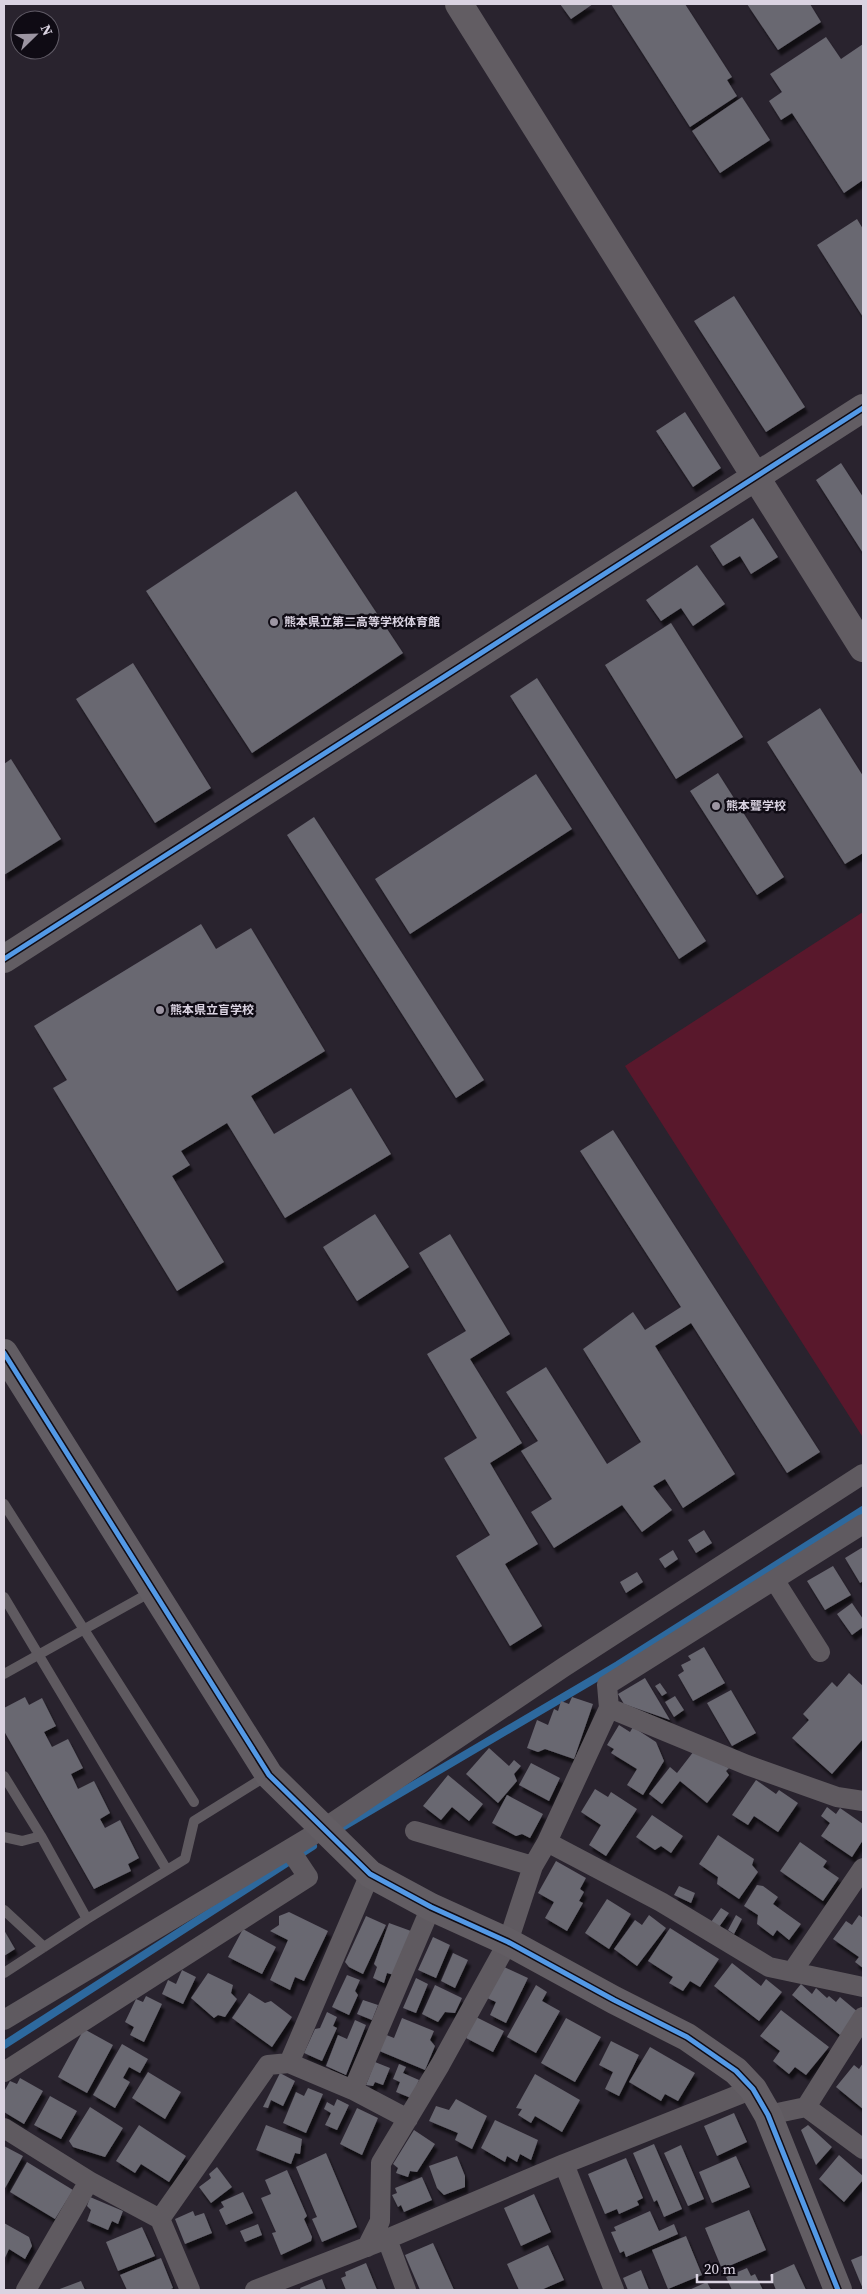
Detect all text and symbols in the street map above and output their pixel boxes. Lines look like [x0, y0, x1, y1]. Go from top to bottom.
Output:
north arrow [10, 10, 60, 60]
text: N [36, 21, 58, 39]
place label: 熊本県立第二高等学校体育館 [284, 614, 440, 630]
marker: 熊本県立第二高等学校体育館 [268, 616, 280, 628]
place label: 熊本聾学校 [726, 798, 786, 814]
marker: 熊本聾学校 [710, 800, 722, 812]
place label: 熊本県立盲学校 [170, 1002, 254, 1018]
marker: 熊本県立盲学校 [154, 1004, 166, 1016]
scale bar [697, 2252, 772, 2284]
text: 20 m [704, 2258, 736, 2279]

